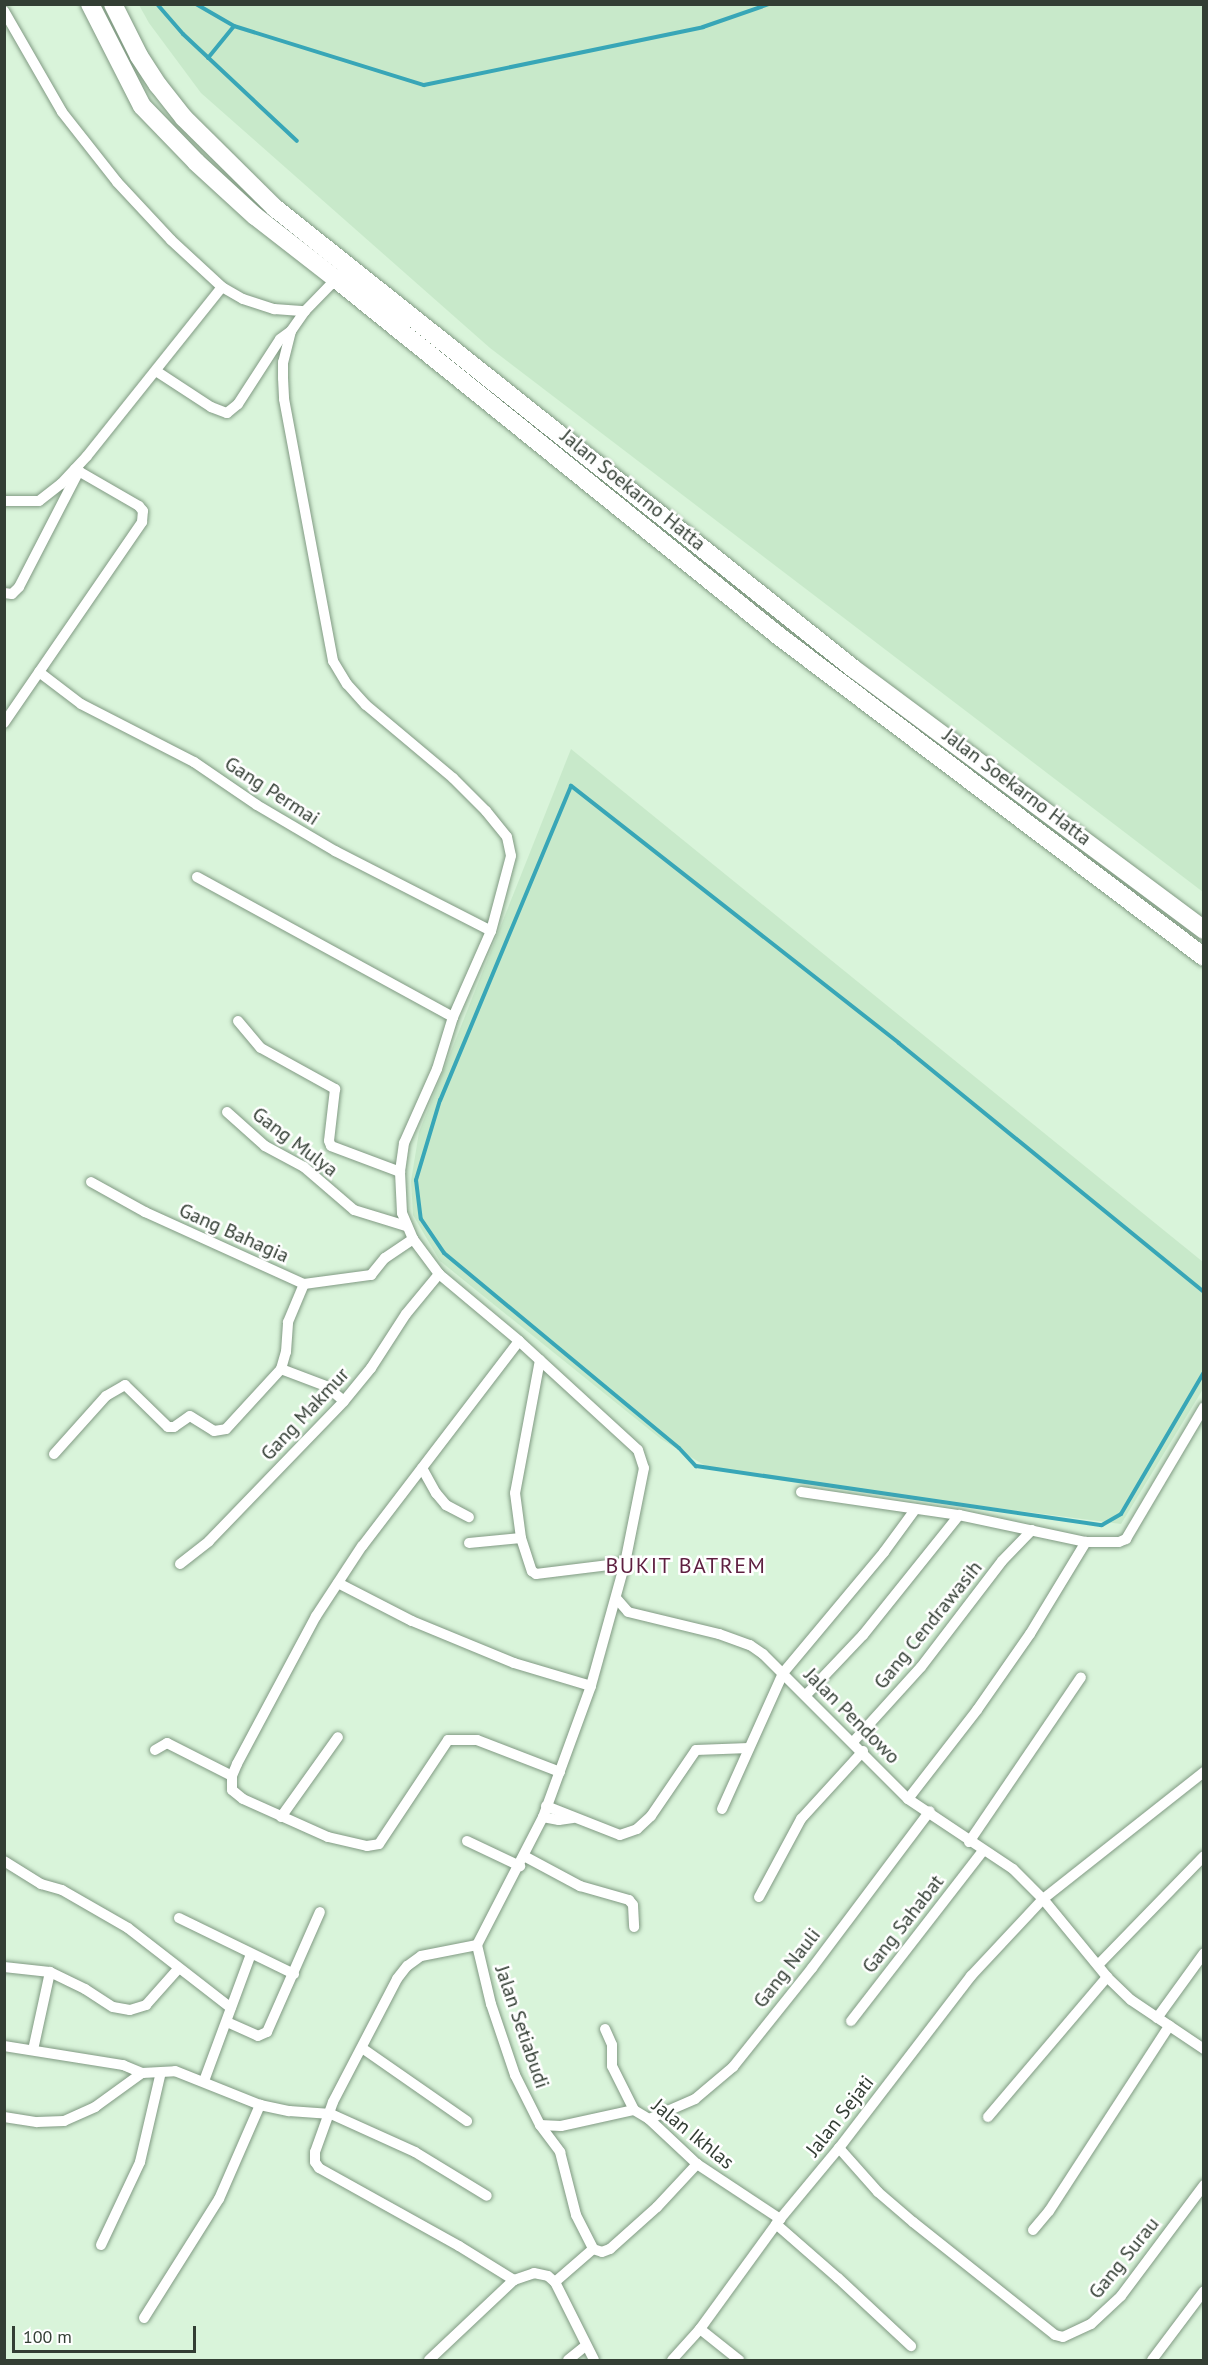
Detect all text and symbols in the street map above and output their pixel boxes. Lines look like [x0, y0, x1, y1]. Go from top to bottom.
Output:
street label: Jalan Soekarno Hatta [556, 424, 710, 556]
street label: Jalan Soekarno Hatta [938, 723, 1096, 851]
street label: Gang Permai [220, 751, 324, 831]
street label: Gang Mulya [248, 1102, 342, 1182]
street label: Gang Bahagia [175, 1198, 293, 1268]
street label: Gang Makmur [256, 1363, 354, 1465]
district label: BUKIT BATREM [605, 1553, 767, 1579]
street label: Gang Cendrawasih [869, 1556, 987, 1694]
street label: Jalan Pendowo [799, 1663, 905, 1769]
street label: Gang Sahabat [857, 1870, 949, 1978]
street label: Gang Nauli [748, 1923, 826, 2013]
street label: Jalan Setiabudi [490, 1962, 554, 2092]
street label: Jalan Sejati [801, 2071, 879, 2161]
street label: Jalan Ikhlas [647, 2094, 739, 2174]
street label: Gang Surau [1084, 2212, 1164, 2304]
scale bar [15, 2314, 200, 2352]
text: 100 m [23, 2325, 72, 2348]

